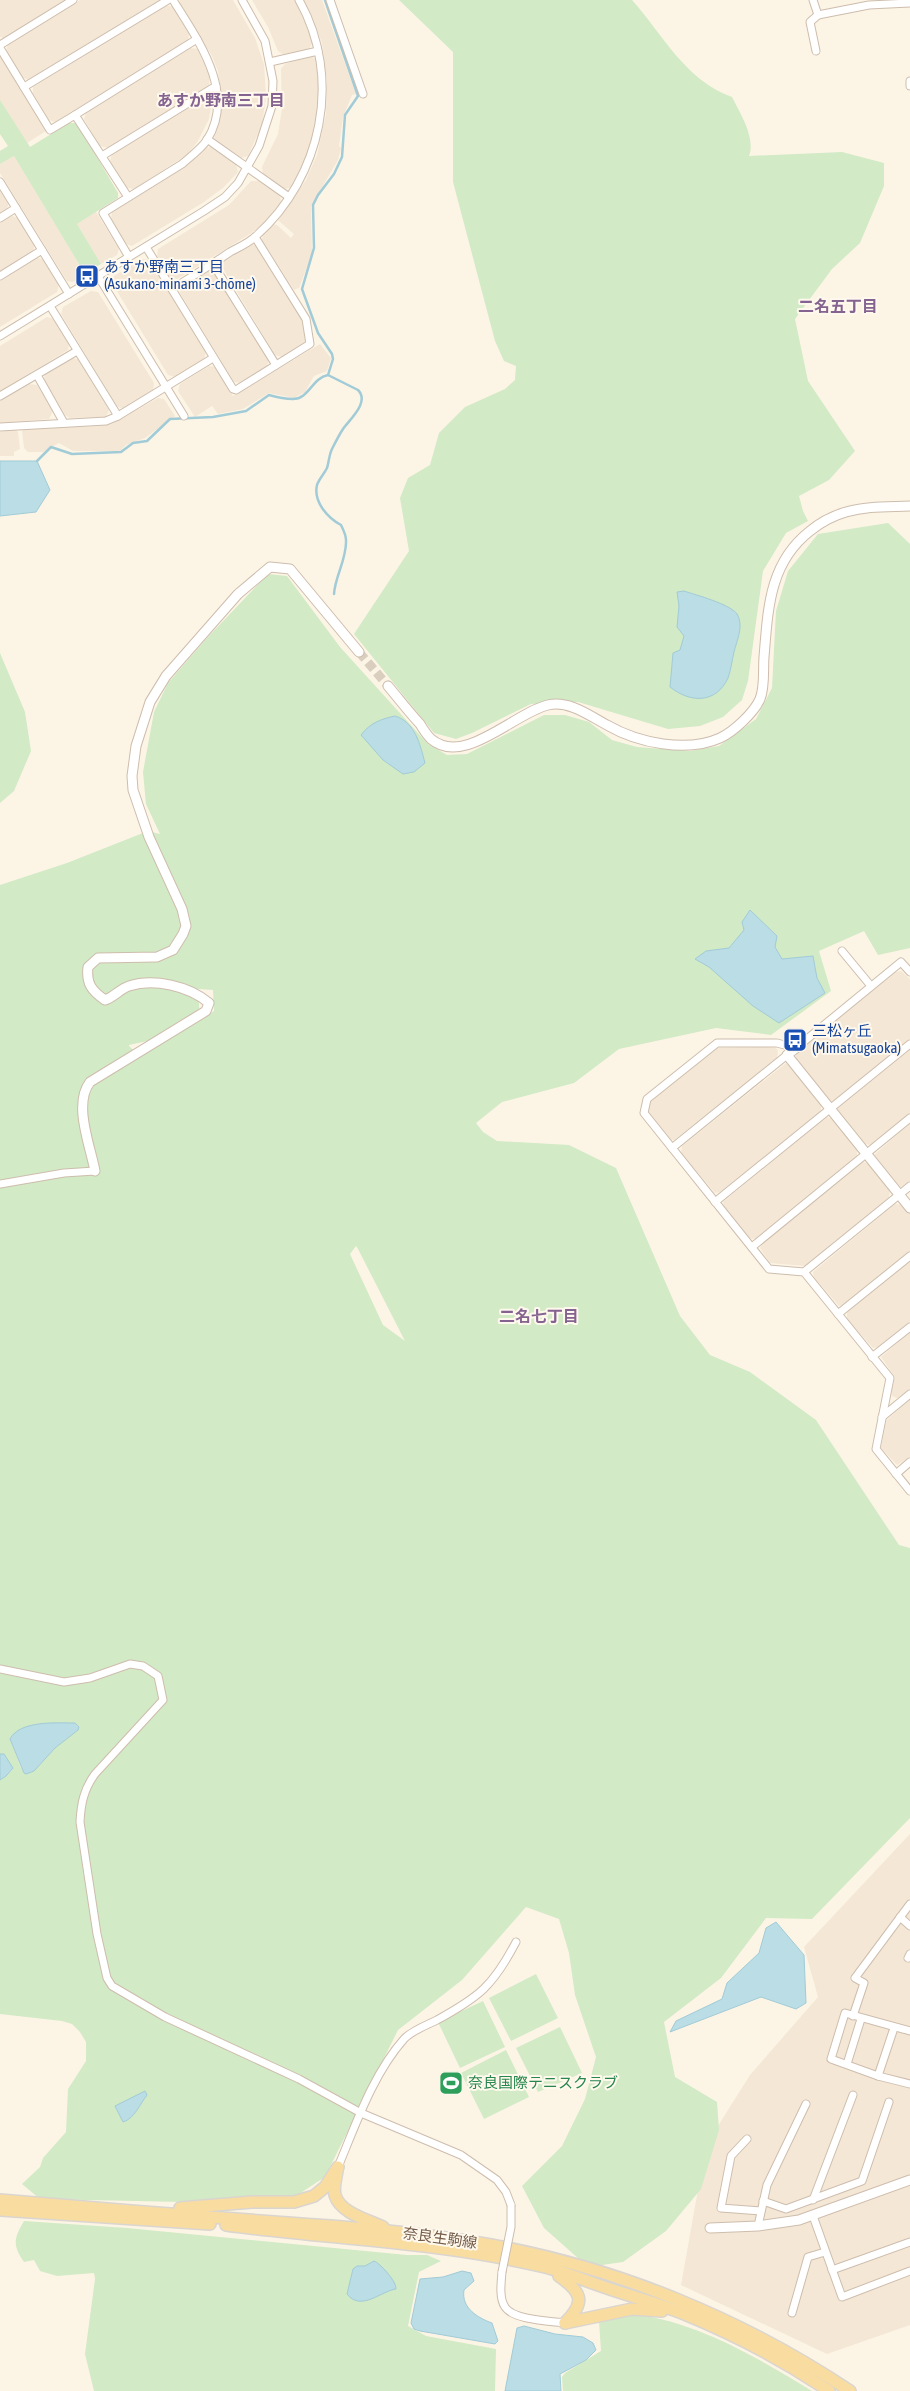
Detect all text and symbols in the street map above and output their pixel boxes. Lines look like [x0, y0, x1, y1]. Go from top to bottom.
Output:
district label: あすか野南三丁目 [157, 91, 285, 109]
place label: あすか野南三丁目 (Asukano-minami 3-chōme) [104, 258, 256, 292]
bus stop icon: あすか野南三丁目 (Asukano-minami 3-chōme) [74, 263, 100, 289]
district label: 二名五丁目 [798, 297, 878, 315]
place label: 三松ヶ丘 (Mimatsugaoka) [812, 1022, 901, 1056]
bus stop icon: 三松ヶ丘 (Mimatsugaoka) [782, 1027, 808, 1053]
district label: 二名七丁目 [499, 1307, 579, 1325]
sports icon: 奈良国際テニスクラブ [438, 2070, 464, 2096]
place label: 奈良国際テニスクラブ [468, 2074, 618, 2091]
street label: 奈良生駒線 [402, 2224, 478, 2251]

